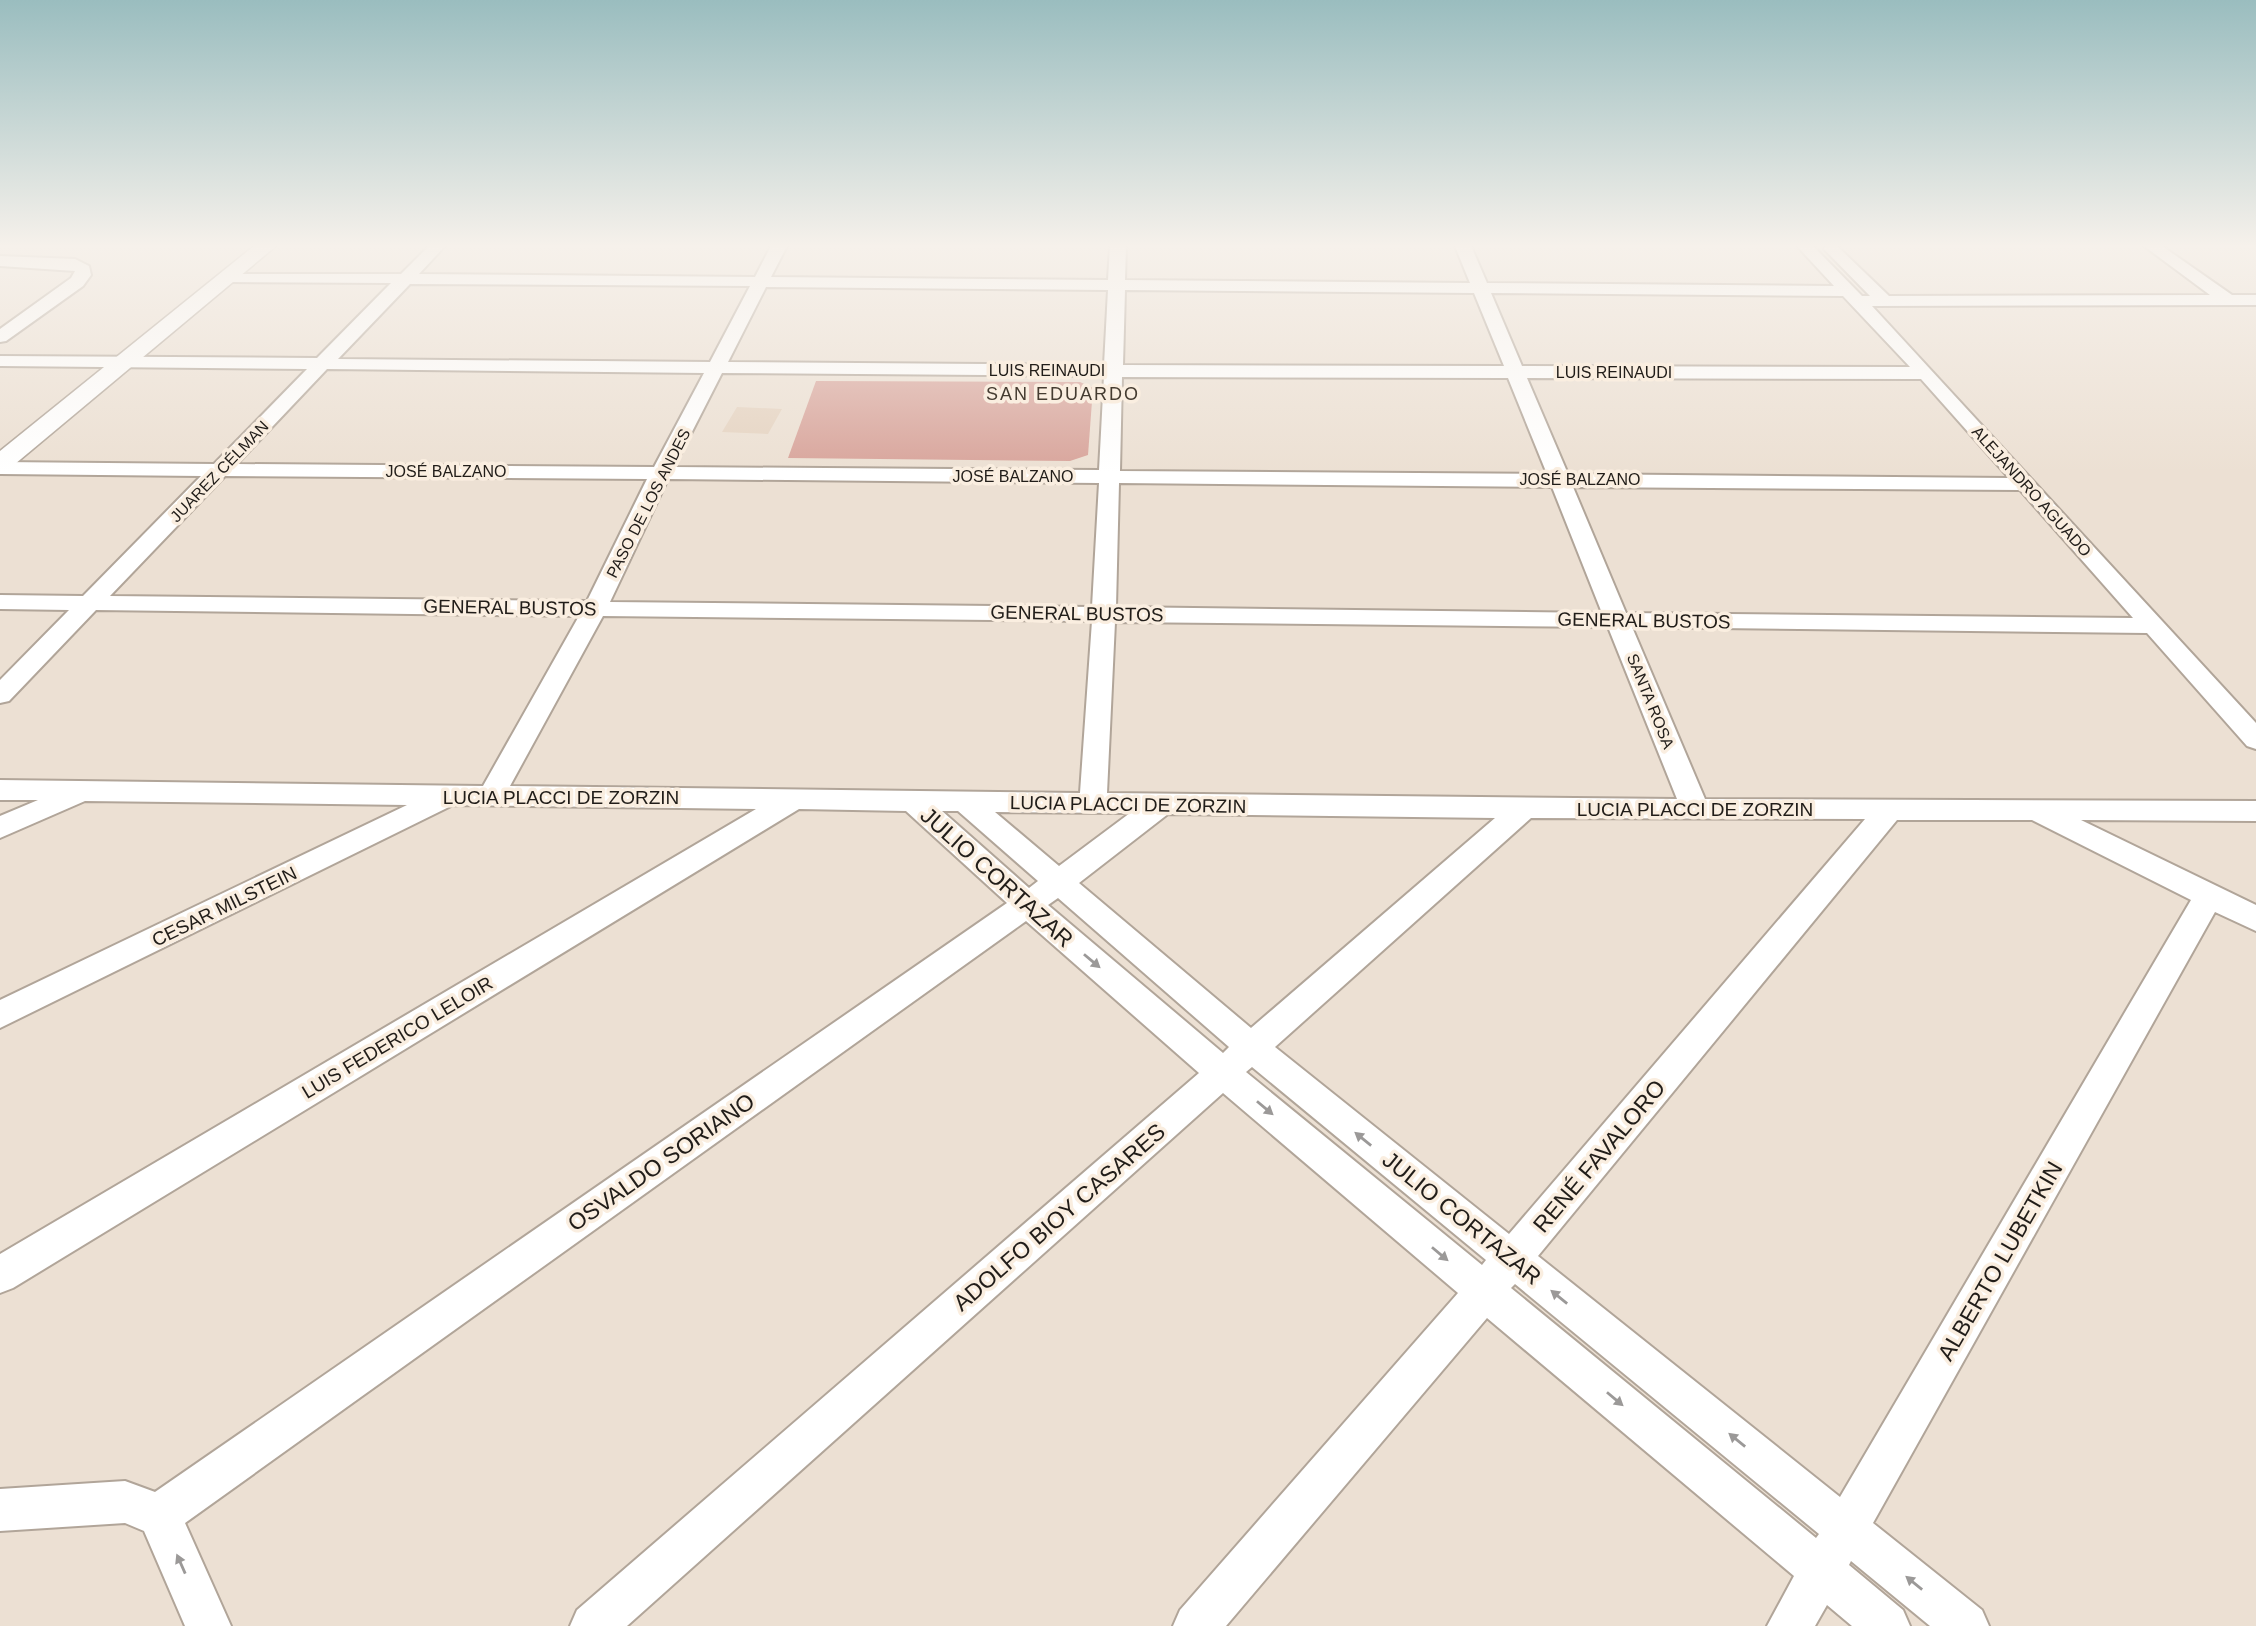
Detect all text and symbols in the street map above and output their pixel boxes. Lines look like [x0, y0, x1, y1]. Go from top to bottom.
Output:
street label: LUIS REINAUDI [989, 362, 1105, 379]
street label: LUIS REINAUDI [1556, 364, 1672, 381]
district label: SAN EDUARDO [986, 384, 1140, 404]
street label: JUAREZ CÉLMAN [166, 417, 272, 525]
street label: ALEJANDRO AGUADO [1969, 423, 2094, 560]
street label: PASO DE LOS ANDES [603, 426, 693, 581]
street label: JOSÉ BALZANO [386, 462, 506, 480]
street label: JOSÉ BALZANO [953, 467, 1073, 485]
street label: JOSÉ BALZANO [1520, 470, 1640, 488]
street label: GENERAL BUSTOS [423, 595, 597, 620]
street label: GENERAL BUSTOS [990, 601, 1164, 626]
street label: GENERAL BUSTOS [1557, 608, 1731, 633]
street label: SANTA ROSA [1624, 651, 1677, 752]
street label: LUCIA PLACCI DE ZORZIN [443, 787, 679, 808]
street label: LUCIA PLACCI DE ZORZIN [1010, 792, 1246, 817]
street label: LUCIA PLACCI DE ZORZIN [1577, 799, 1813, 820]
street label: JULIO CORTAZAR [915, 802, 1079, 952]
street label: CESAR MILSTEIN [148, 862, 300, 951]
one-way arrow [1083, 953, 1100, 968]
street label: LUIS FEDERICO LELOIR [298, 972, 496, 1103]
street label: RENÉ FAVALORO [1528, 1075, 1670, 1237]
street label: OSVALDO SORIANO [563, 1088, 759, 1236]
one-way arrow [1256, 1100, 1274, 1116]
street label: ADOLFO BIOY CASARES [948, 1118, 1170, 1316]
one-way arrow [1355, 1131, 1373, 1146]
street label: JULIO CORTAZAR [1378, 1146, 1546, 1290]
street label: ALBERTO LUBETKIN [1932, 1157, 2068, 1365]
one-way arrow [1430, 1246, 1448, 1261]
one-way arrow [1551, 1290, 1568, 1305]
one-way arrow [1606, 1391, 1623, 1406]
one-way arrow [1728, 1432, 1746, 1447]
one-way arrow [175, 1553, 186, 1574]
one-way arrow [1905, 1576, 1922, 1591]

